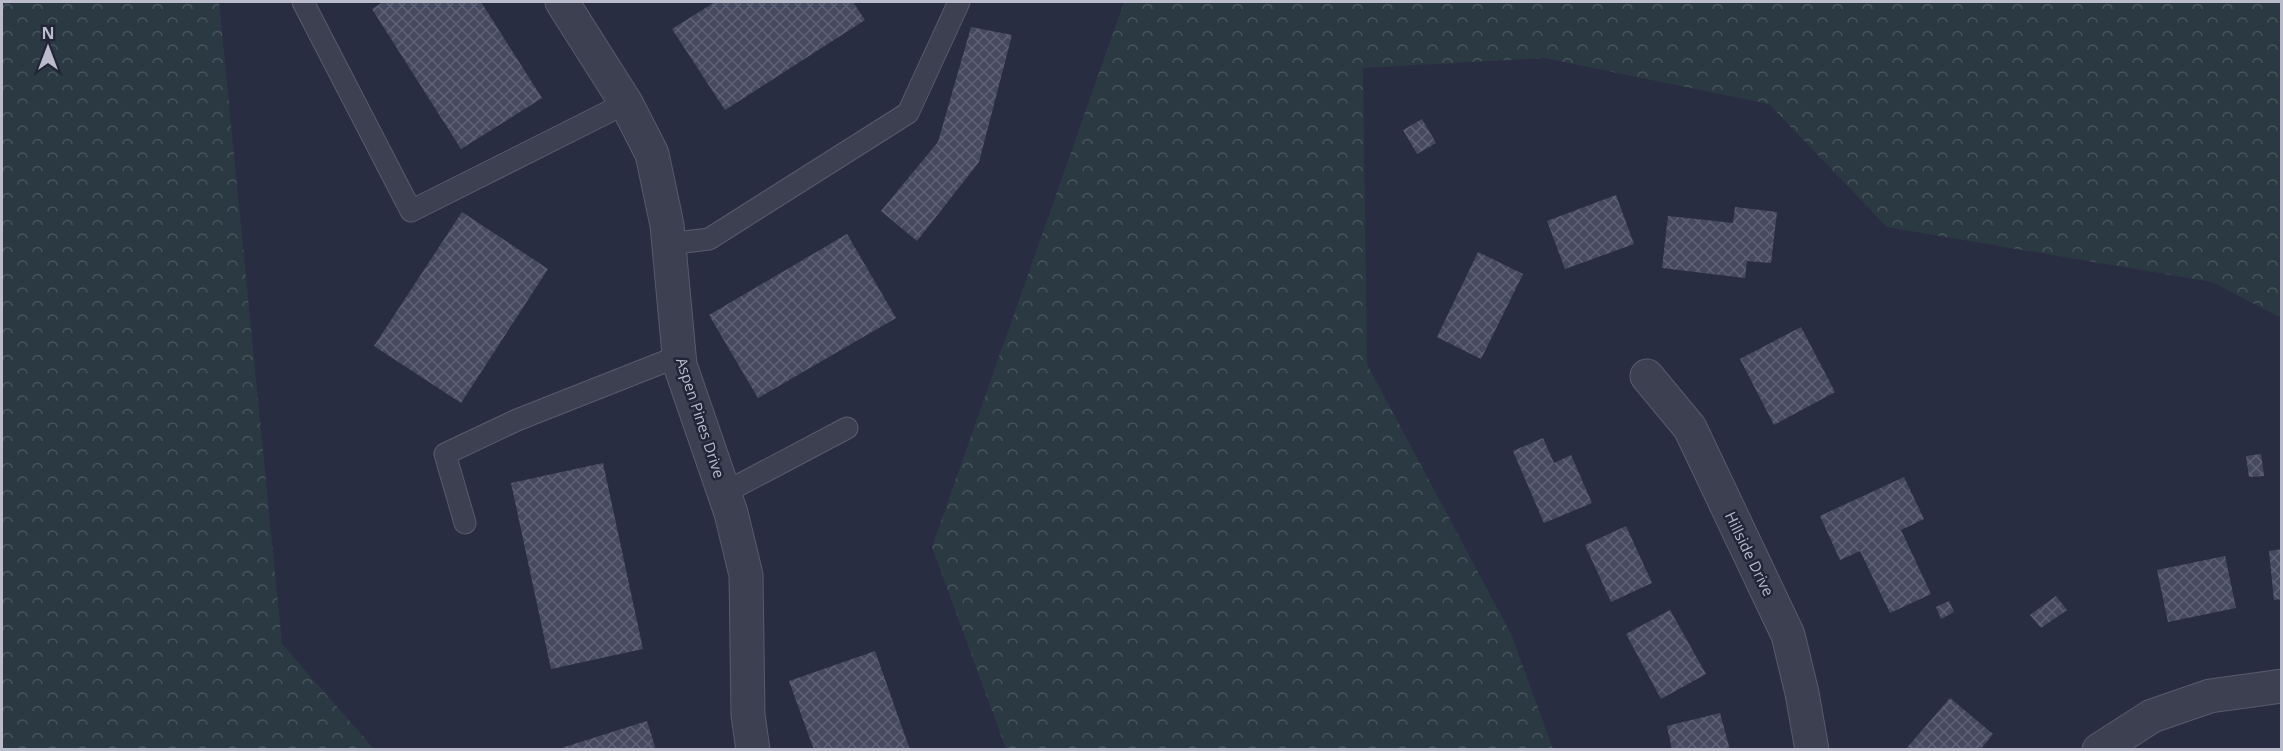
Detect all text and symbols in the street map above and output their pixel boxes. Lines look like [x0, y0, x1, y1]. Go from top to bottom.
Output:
north arrow [18, 18, 78, 78]
text: N [41, 22, 55, 44]
street label: Aspen Pines Drive [672, 355, 730, 480]
street label: Hillside Drive [1721, 508, 1779, 599]

